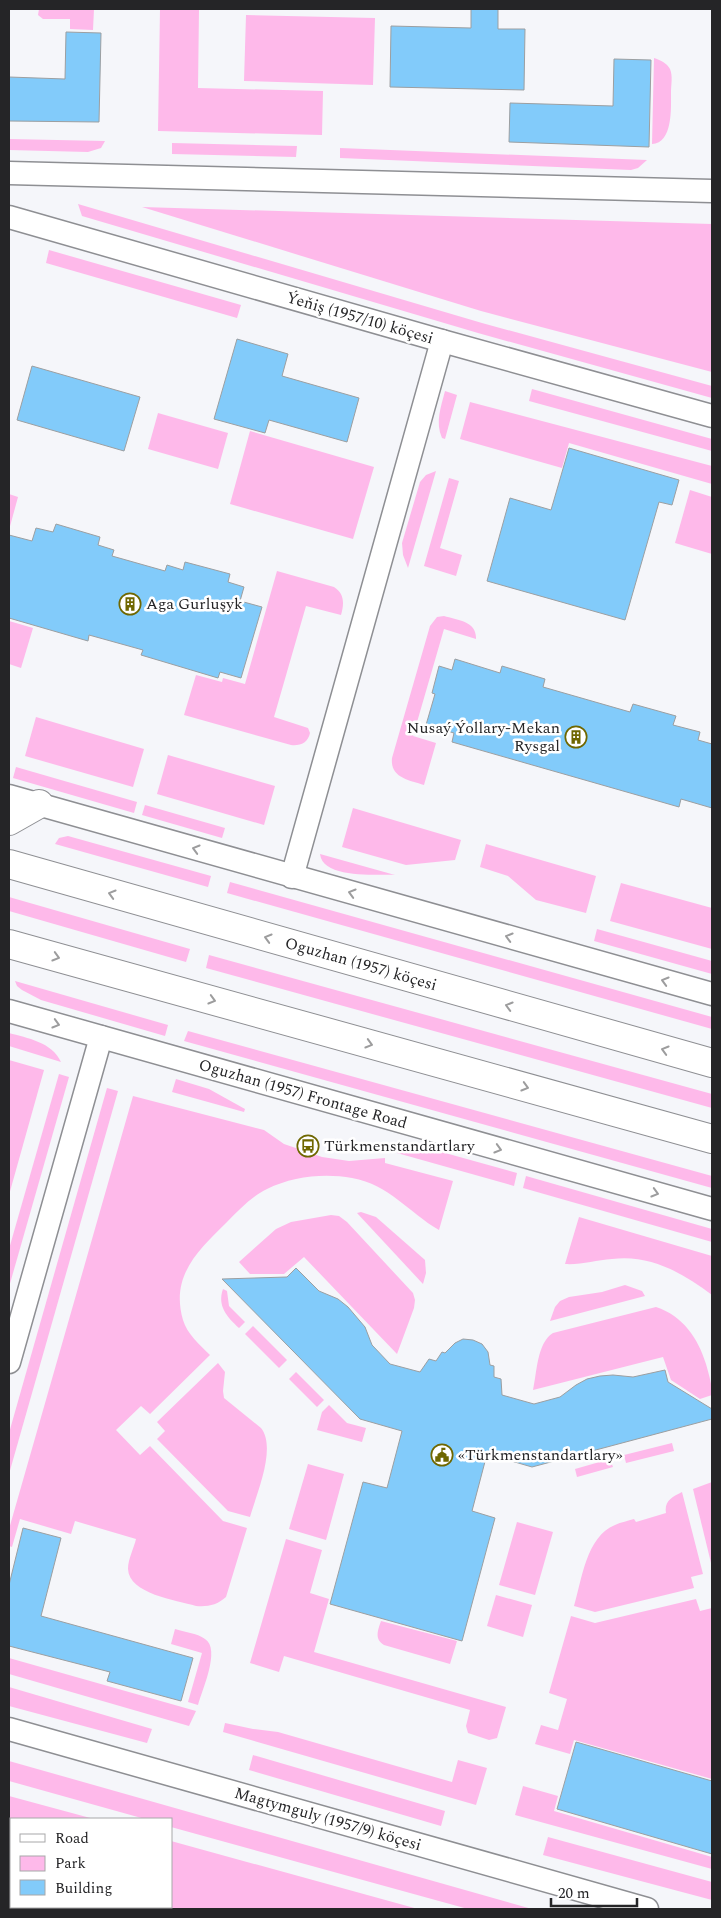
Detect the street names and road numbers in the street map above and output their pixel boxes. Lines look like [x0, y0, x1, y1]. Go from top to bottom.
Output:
street label: Ýeňiş (1957/10) köçesi [284, 286, 436, 350]
street label: Oguzhan (1957) köçesi [282, 931, 440, 997]
street label: Oguzhan (1957) Frontage Road [196, 1053, 410, 1135]
street label: Magtymguly (1957/9) köçesi [232, 1781, 424, 1857]

